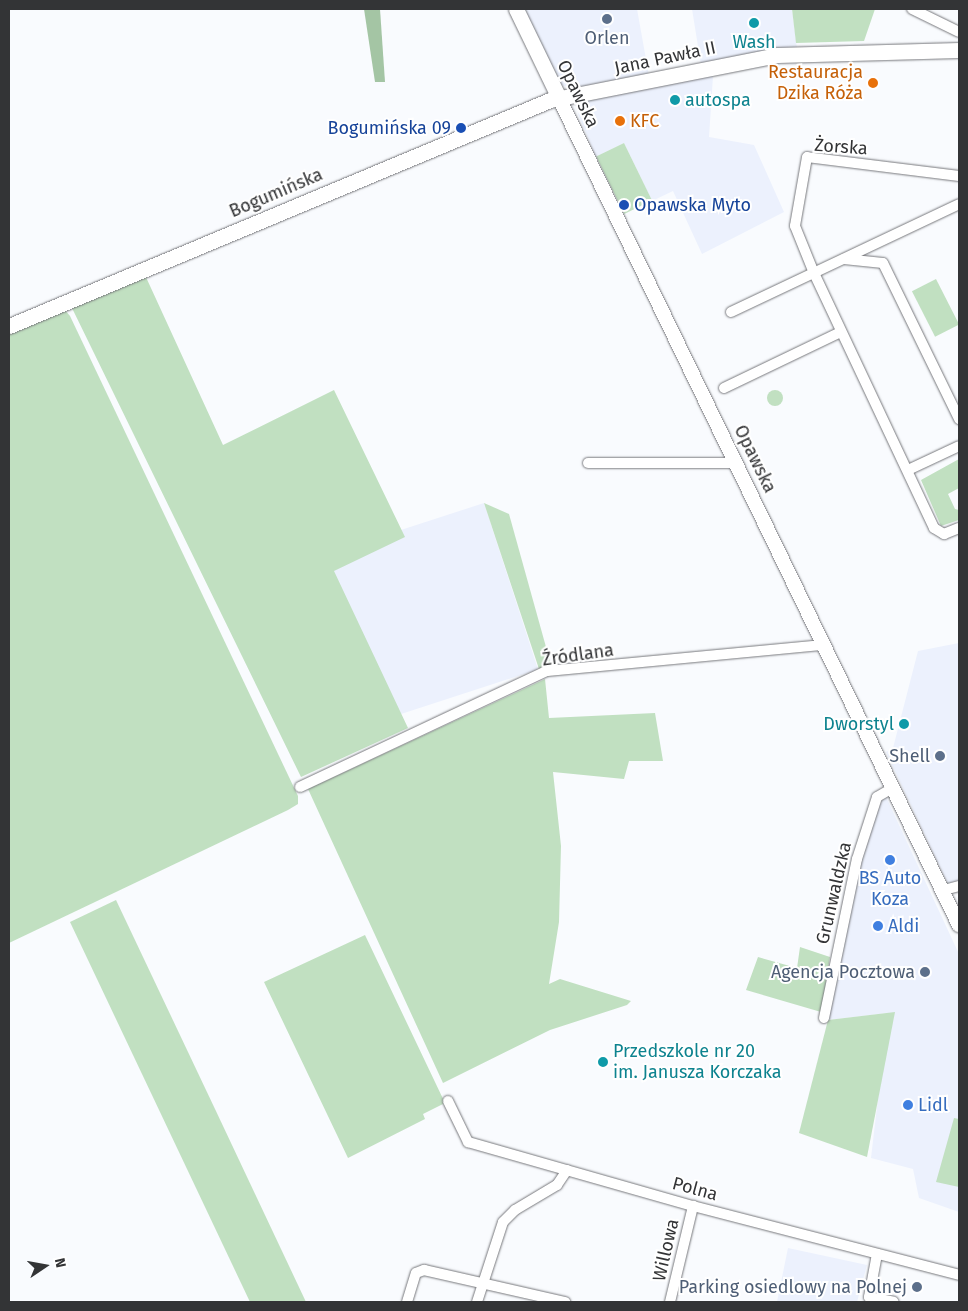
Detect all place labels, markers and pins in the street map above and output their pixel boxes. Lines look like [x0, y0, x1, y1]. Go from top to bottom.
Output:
marker: Orlen [601, 13, 613, 25]
marker: Wash [748, 17, 760, 29]
place label: Orlen [585, 27, 629, 49]
place label: Wash [733, 31, 775, 53]
place label: Restauracja Dzika Róża [768, 62, 863, 104]
marker: Restauracja Dzika Róża [867, 77, 879, 89]
place label: autospa [685, 89, 751, 111]
marker: autospa [669, 94, 681, 106]
place label: KFC [630, 110, 659, 132]
marker: KFC [614, 115, 626, 127]
place label: Bogumińska 09 [328, 117, 451, 139]
marker: Bogumińska 09 [455, 122, 467, 134]
place label: Opawska Myto [634, 194, 751, 216]
marker: Opawska Myto [618, 199, 630, 211]
place label: Dworstyl [823, 713, 894, 735]
marker: Dworstyl [898, 718, 910, 730]
place label: Shell [889, 745, 930, 767]
marker: Shell [934, 750, 946, 762]
marker: BS Auto Koza [884, 854, 896, 866]
place label: BS Auto Koza [859, 868, 921, 911]
place label: Aldi [888, 915, 919, 937]
marker: Aldi [872, 920, 884, 932]
place label: Agencja Pocztowa [771, 961, 915, 983]
marker: Agencja Pocztowa [919, 966, 931, 978]
place label: Przedszkole nr 20 im. Janusza Korczaka [613, 1041, 781, 1084]
marker: Przedszkole nr 20 im. Janusza Korczaka [597, 1056, 609, 1068]
place label: Lidl [918, 1094, 948, 1116]
marker: Lidl [902, 1099, 914, 1111]
place label: Parking osiedlowy na Polnej [679, 1276, 907, 1298]
marker: Parking osiedlowy na Polnej [911, 1281, 923, 1293]

